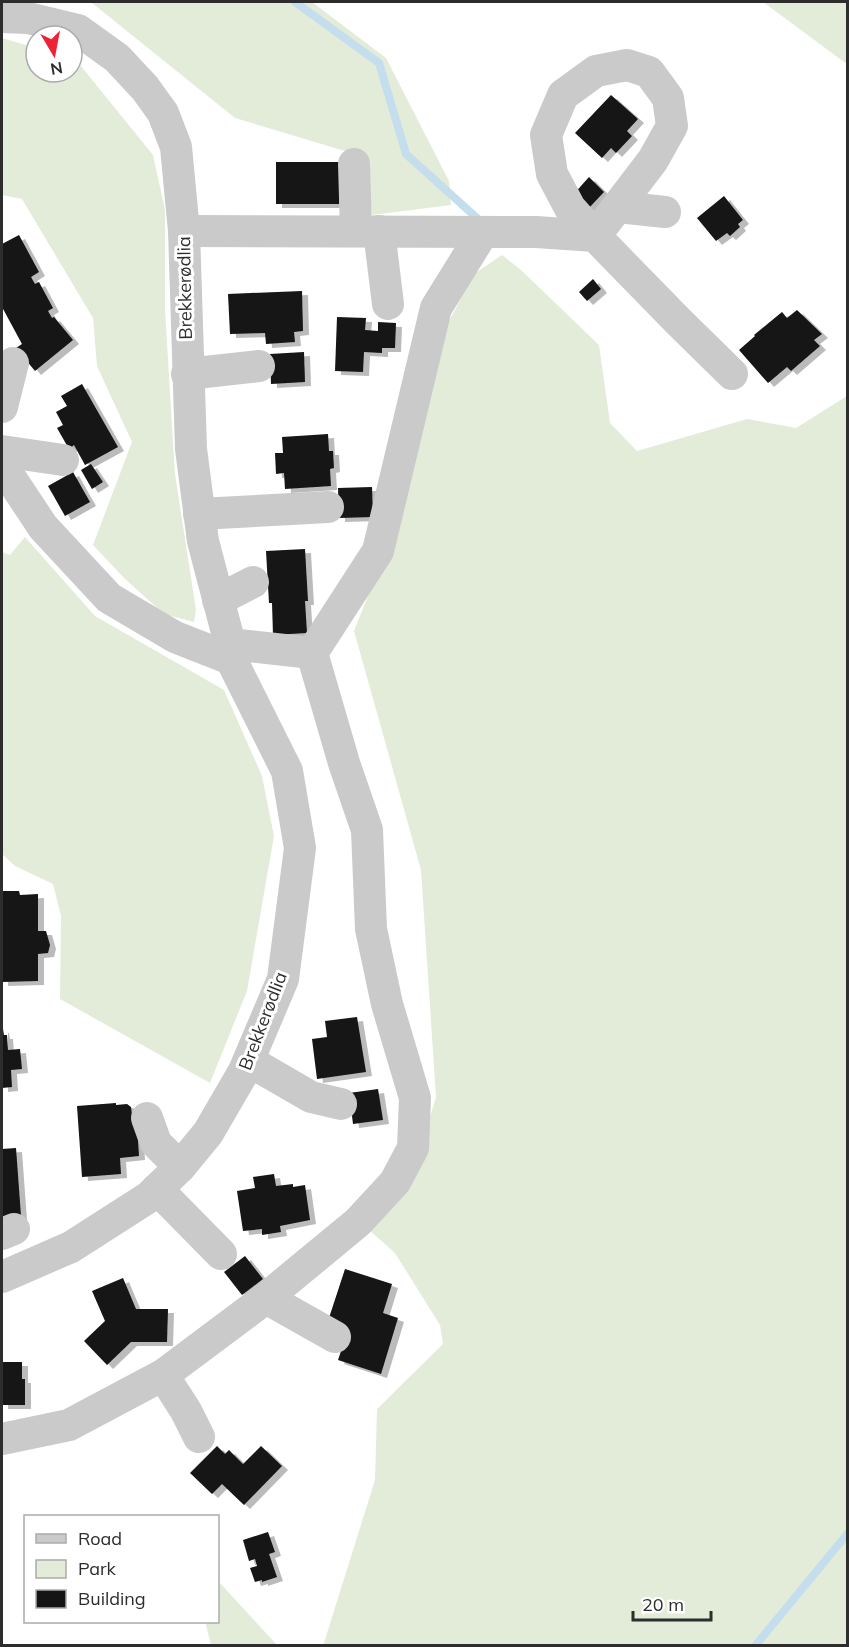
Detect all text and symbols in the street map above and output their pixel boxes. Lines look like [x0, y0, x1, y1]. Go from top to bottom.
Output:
north arrow [24, 24, 84, 84]
text: N [49, 58, 64, 80]
street label: Brekkerødlia [172, 236, 197, 340]
street label: Brekkerødlia [233, 968, 292, 1073]
legend [24, 1515, 219, 1623]
text: Road [78, 1527, 122, 1550]
text: Park [78, 1557, 117, 1580]
scale bar [633, 1584, 711, 1622]
text: Building [78, 1587, 146, 1610]
text: 20 m [642, 1593, 684, 1616]

